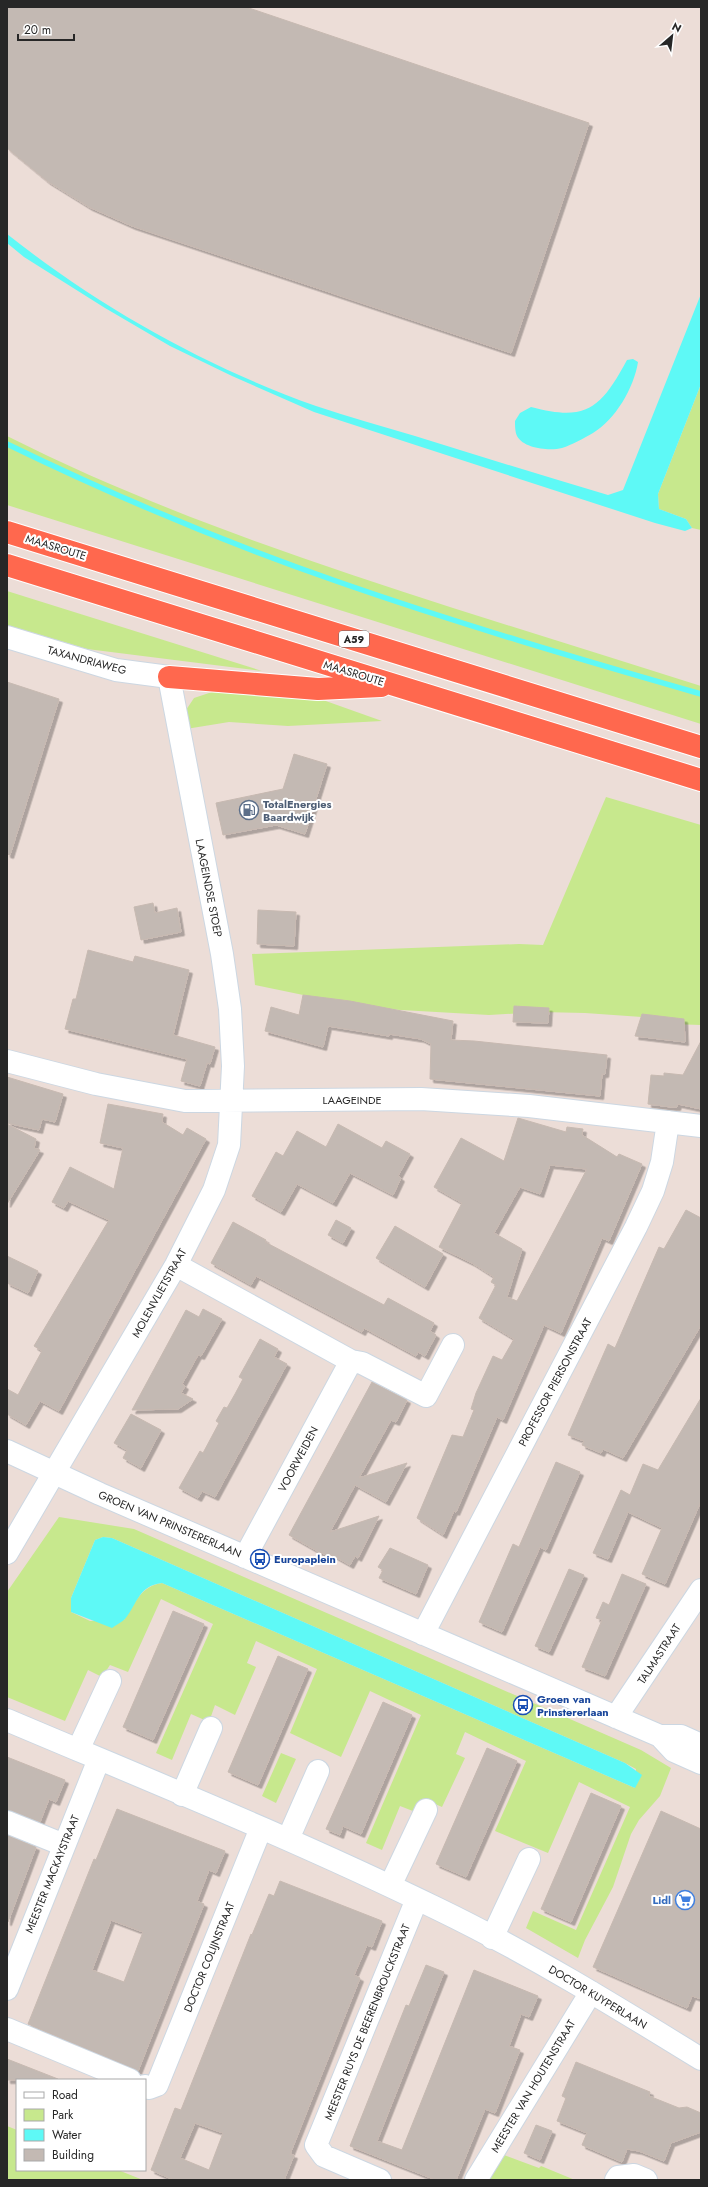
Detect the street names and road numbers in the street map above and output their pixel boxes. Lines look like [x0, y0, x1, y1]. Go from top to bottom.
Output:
street label: MAASROUTE [24, 530, 88, 564]
road number: A59 [339, 631, 369, 647]
street label: TAXANDRIAWEG [46, 642, 129, 678]
street label: MAASROUTE [322, 656, 386, 690]
street label: LAAGEINDSE STOEP [192, 837, 226, 939]
street label: LAAGEINDE [322, 1092, 382, 1108]
street label: MOLENVLIETSTRAAT [128, 1246, 190, 1340]
street label: PROFESSOR PIERSONSTRAAT [514, 1315, 596, 1449]
street label: VOORWEIDEN [274, 1423, 322, 1495]
street label: GROEN VAN PRINSTERERLAAN [96, 1487, 244, 1561]
street label: TALMASTRAAT [634, 1621, 684, 1687]
street label: MEESTER MACKAYSTRAAT [21, 1812, 83, 1936]
street label: DOCTOR COLIJNSTRAAT [180, 1899, 238, 2015]
street label: MEESTER RUYS DE BEERENBROUCKSTRAAT [320, 1922, 414, 2122]
street label: DOCTOR KUYPERLAAN [546, 1961, 650, 2033]
street label: MEESTER VAN HOUTENSTRAAT [487, 2017, 579, 2155]

